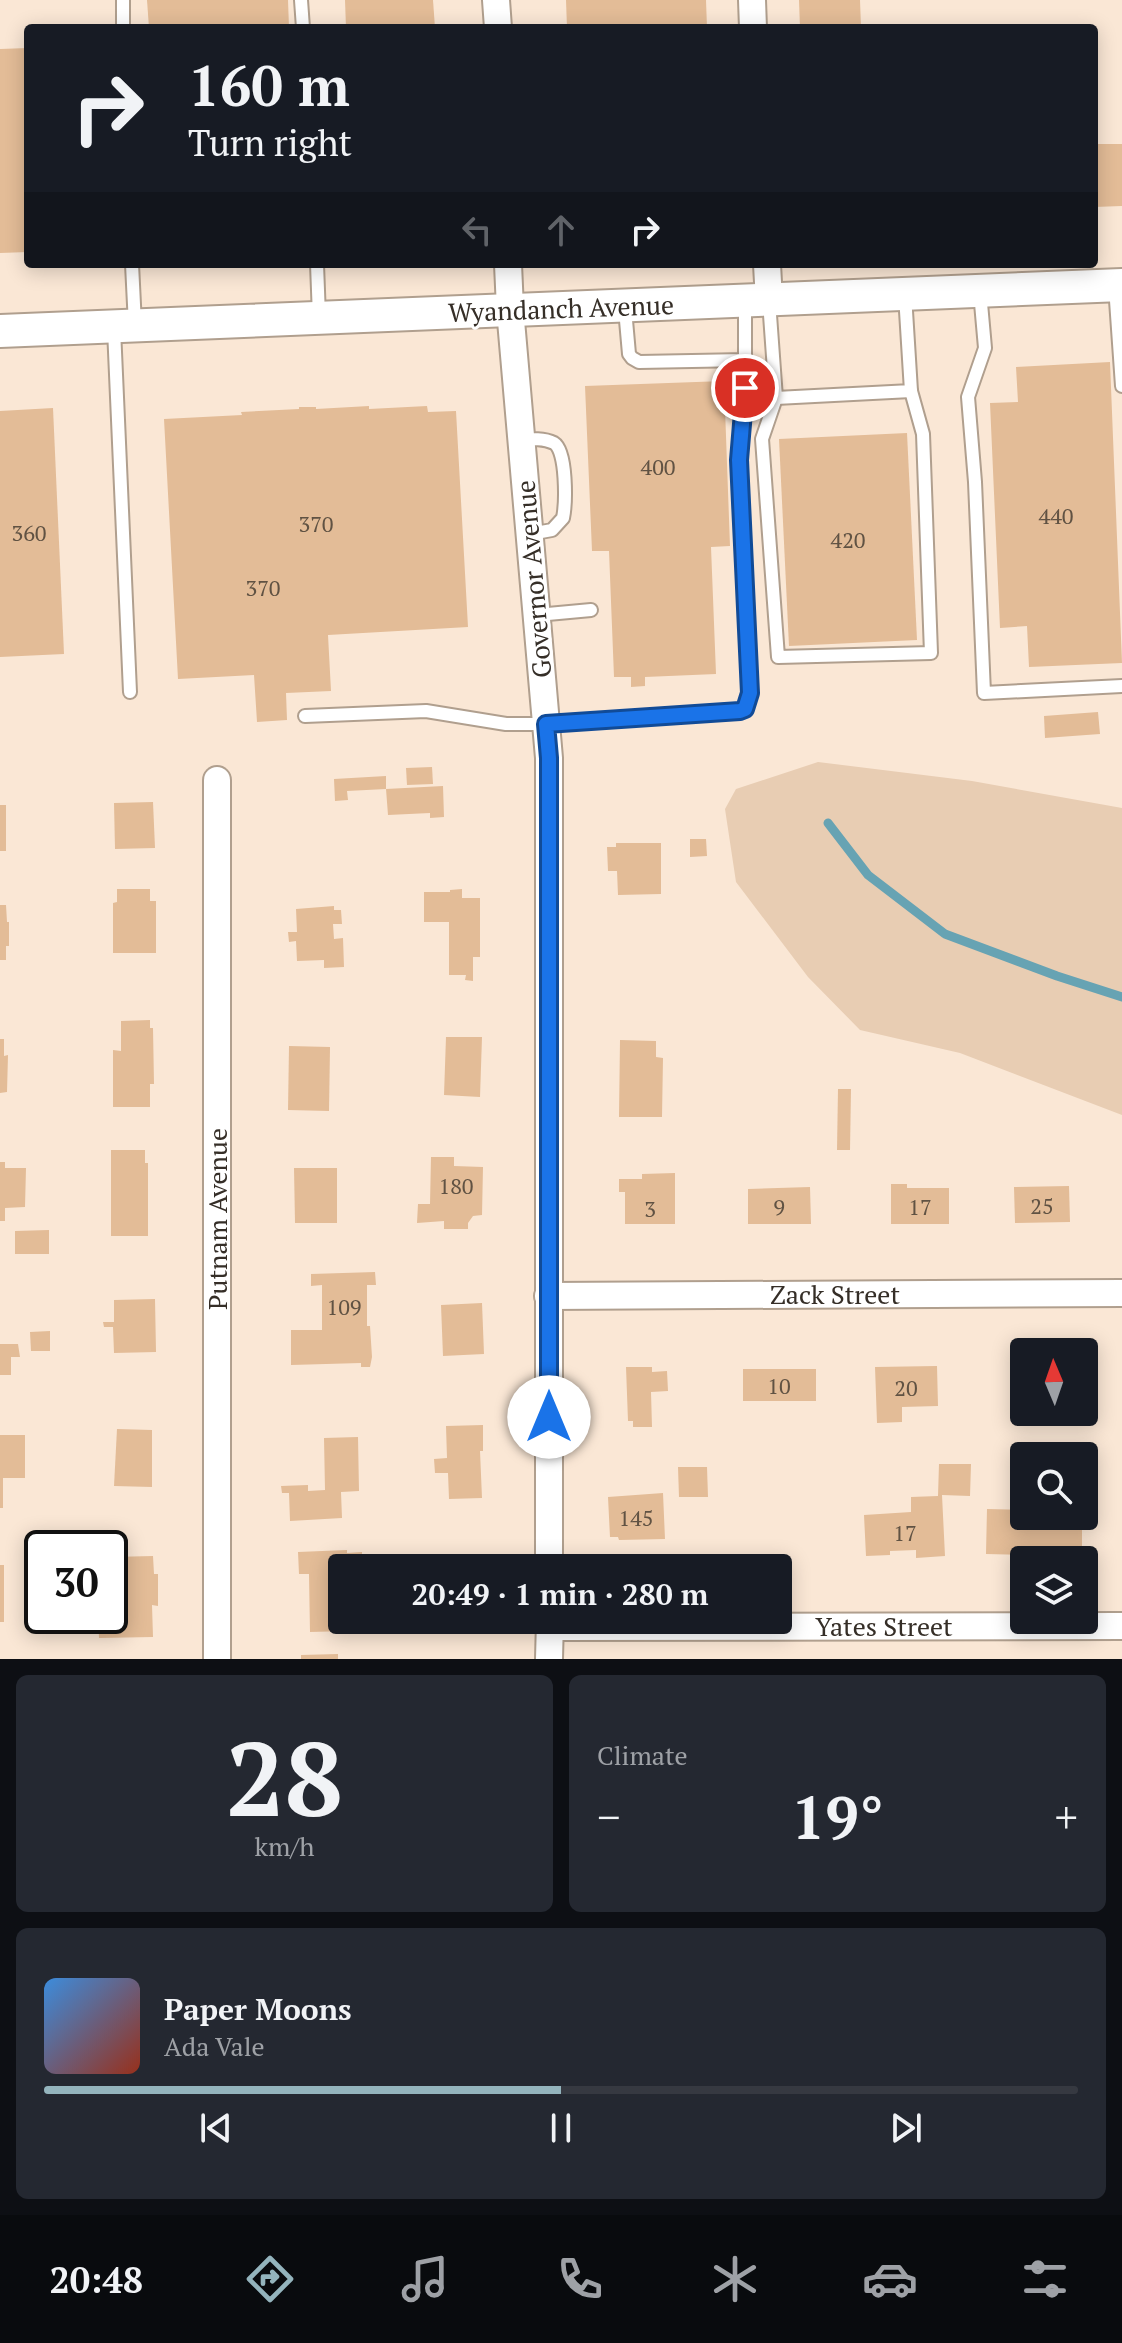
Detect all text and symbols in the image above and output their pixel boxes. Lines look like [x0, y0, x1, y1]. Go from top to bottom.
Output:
text: 160 m [188, 48, 350, 122]
icon: right [56, 56, 160, 160]
text: Turn right [188, 119, 352, 166]
icon: left [455, 208, 499, 252]
icon: ahead [539, 208, 583, 252]
icon: right [623, 208, 667, 252]
street label: Wyandanch Avenue [448, 287, 674, 329]
pin [711, 354, 779, 422]
icon: arrive [723, 366, 767, 410]
house number: 400 [640, 452, 676, 481]
street label: Governor Avenue [507, 479, 559, 679]
house number: 440 [1038, 501, 1074, 530]
house number: 370 [298, 509, 334, 538]
house number: 360 [11, 518, 47, 547]
house number: 420 [830, 525, 866, 554]
house number: 370 [245, 573, 281, 602]
street label: Putnam Avenue [200, 1128, 234, 1310]
house number: 180 [438, 1171, 474, 1200]
house number: 25 [1030, 1191, 1054, 1220]
house number: 9 [773, 1192, 785, 1221]
house number: 17 [908, 1192, 932, 1221]
house number: 3 [644, 1194, 656, 1223]
street label: Zack Street [770, 1277, 900, 1311]
house number: 109 [326, 1292, 362, 1321]
north arrow [1010, 1338, 1098, 1426]
map controls [1010, 1338, 1098, 1634]
house number: 10 [767, 1371, 791, 1400]
house number: 20 [894, 1373, 918, 1402]
position arrow [507, 1375, 591, 1459]
button: search [1010, 1442, 1098, 1530]
house number: 145 [618, 1503, 654, 1532]
house number: 17 [893, 1518, 917, 1547]
speed limit sign: 30 [24, 1530, 128, 1634]
button: layers [1010, 1546, 1098, 1634]
text: 20:49 · 1 min · 280 m [412, 1574, 708, 1614]
street label: Yates Street [815, 1609, 953, 1643]
text: 28 [226, 1708, 343, 1846]
text: Climate [597, 1738, 688, 1772]
text: 19° [791, 1777, 884, 1856]
text: − [597, 1787, 620, 1846]
text: + [1055, 1787, 1078, 1846]
text: km/h [254, 1829, 315, 1863]
text: Paper Moons [164, 1989, 352, 2029]
text: Ada Vale [164, 2029, 265, 2063]
icon: previous [194, 2106, 238, 2150]
icon: pause [539, 2106, 583, 2150]
icon: next [884, 2106, 928, 2150]
icon: directions [242, 2251, 298, 2307]
icon: music [397, 2251, 453, 2307]
icon: phone [552, 2251, 608, 2307]
icon: climate [707, 2251, 763, 2307]
icon: car [862, 2251, 918, 2307]
icon: filters [1017, 2251, 1073, 2307]
text: 20:48 [49, 2256, 143, 2303]

